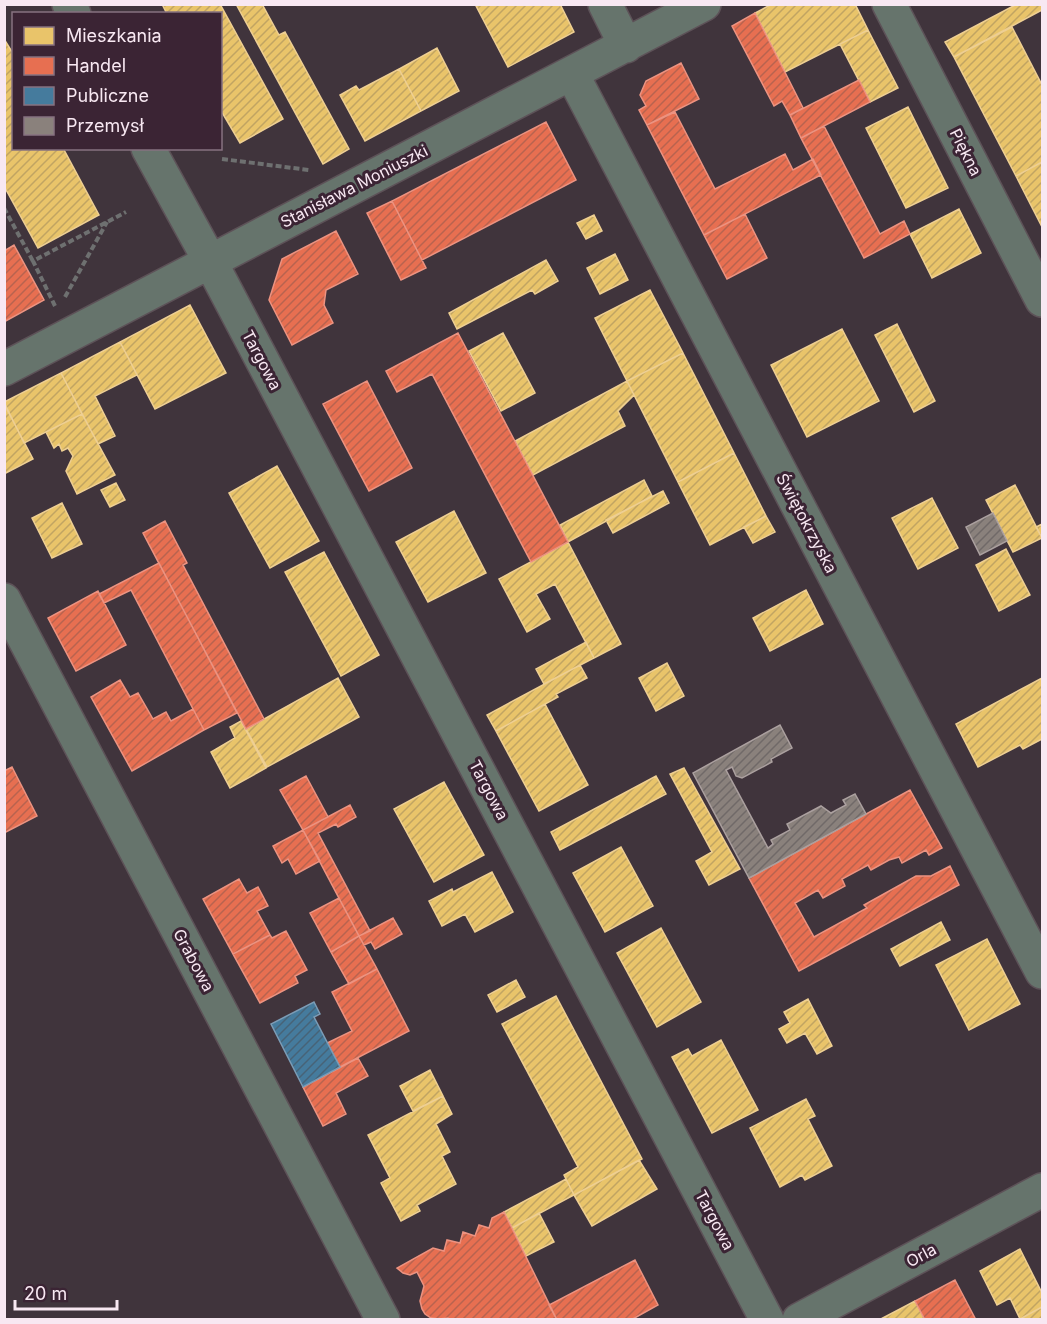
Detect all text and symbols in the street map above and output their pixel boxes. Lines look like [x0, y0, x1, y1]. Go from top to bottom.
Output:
legend [12, 12, 222, 150]
text: Mieszkania [66, 25, 162, 46]
text: Handel [66, 55, 126, 76]
text: Publiczne [66, 85, 149, 106]
text: Przemysł [66, 115, 145, 136]
street label: Piękna [946, 125, 986, 179]
street label: Stanisława Moniuszki [277, 140, 431, 232]
street label: Targowa [238, 327, 286, 393]
street label: Świętokrzyska [772, 470, 842, 576]
street label: Targowa [465, 757, 513, 823]
street label: Grabowa [169, 925, 219, 995]
street label: Targowa [691, 1187, 739, 1253]
street label: Orla [902, 1239, 940, 1271]
scale bar [15, 1273, 117, 1311]
text: 20 m [24, 1283, 67, 1304]

